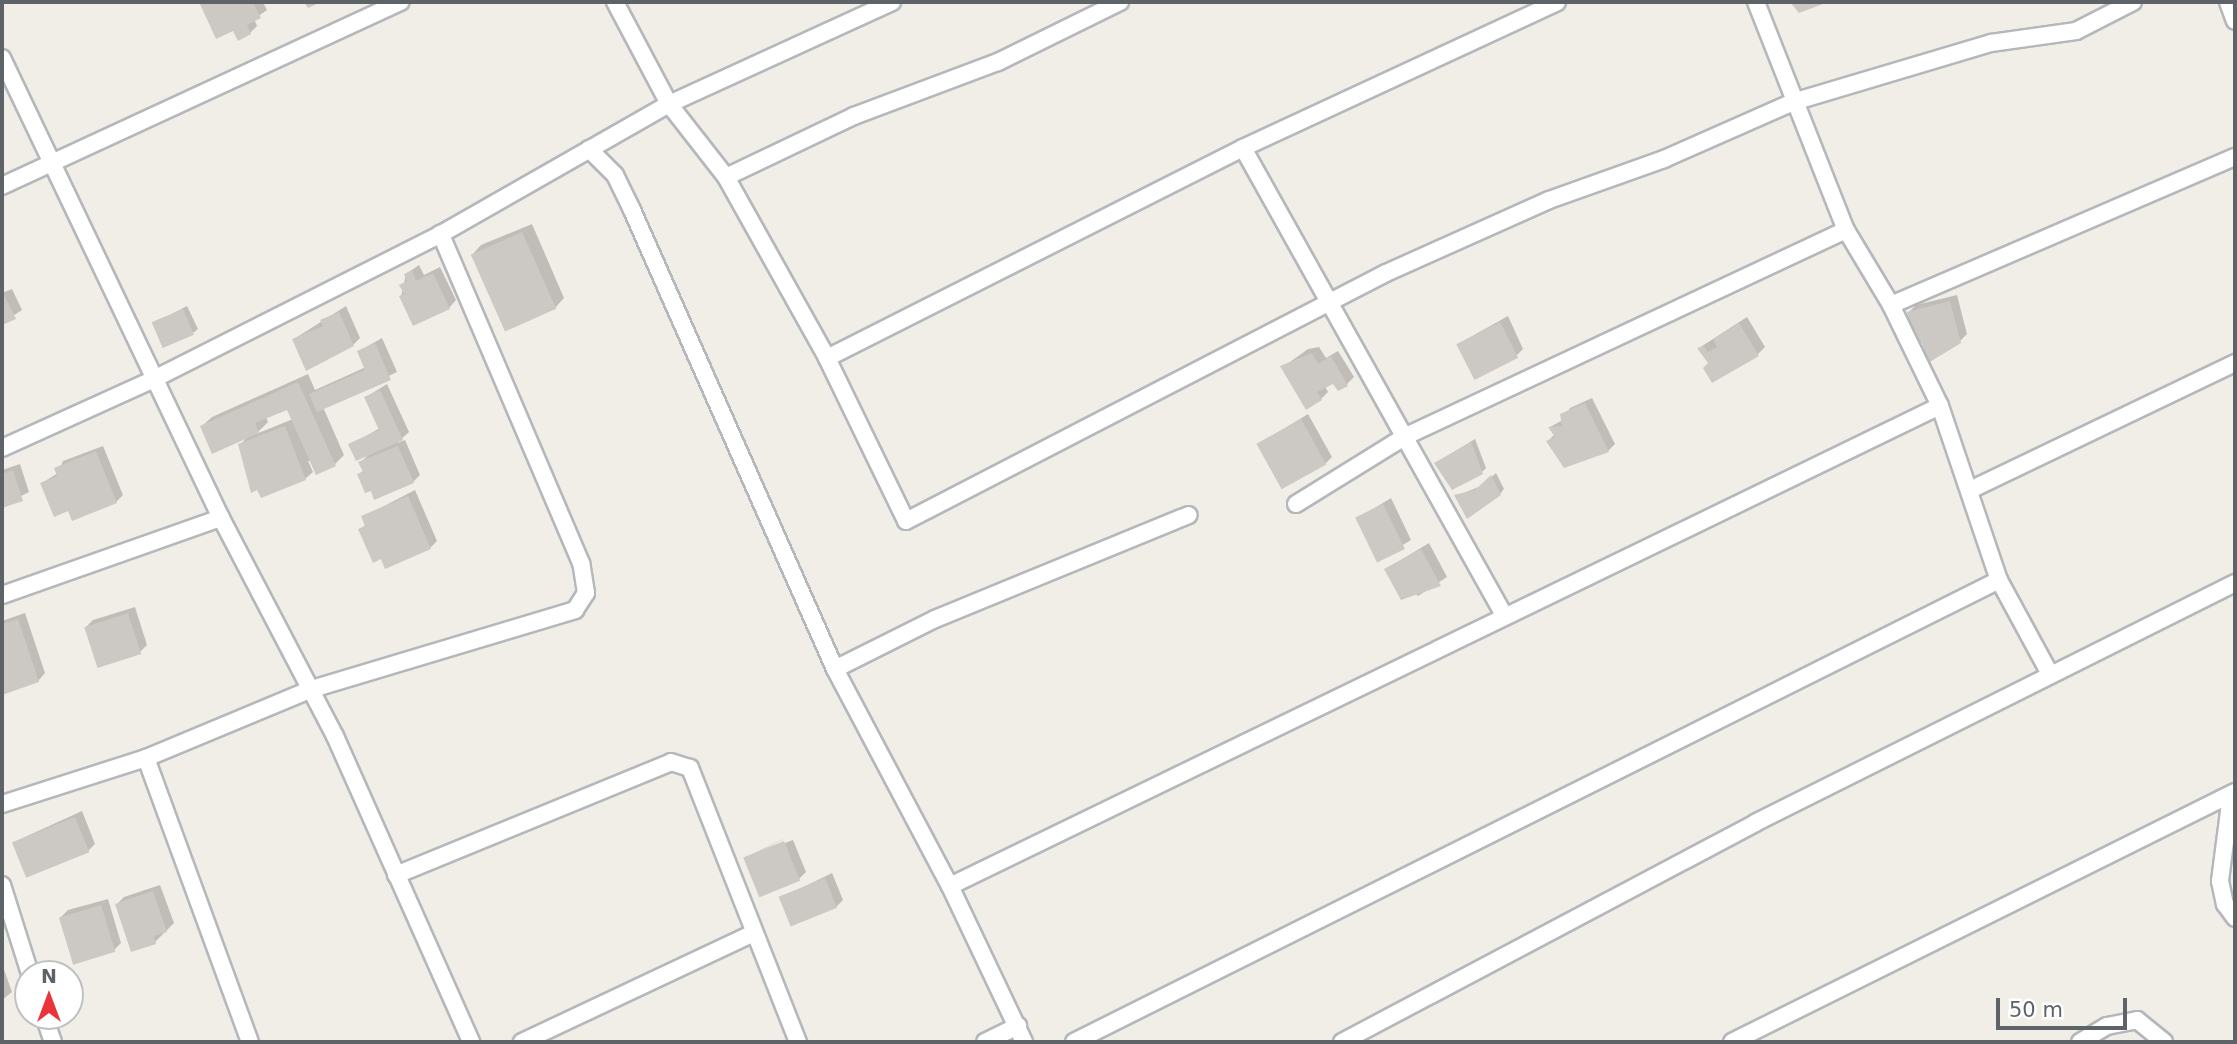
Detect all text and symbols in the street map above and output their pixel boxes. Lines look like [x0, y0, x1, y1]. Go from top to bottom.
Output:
north arrow [14, 960, 84, 1030]
text: N [41, 965, 57, 987]
scale bar [1999, 984, 2130, 1028]
text: 50 m [2009, 998, 2063, 1022]

